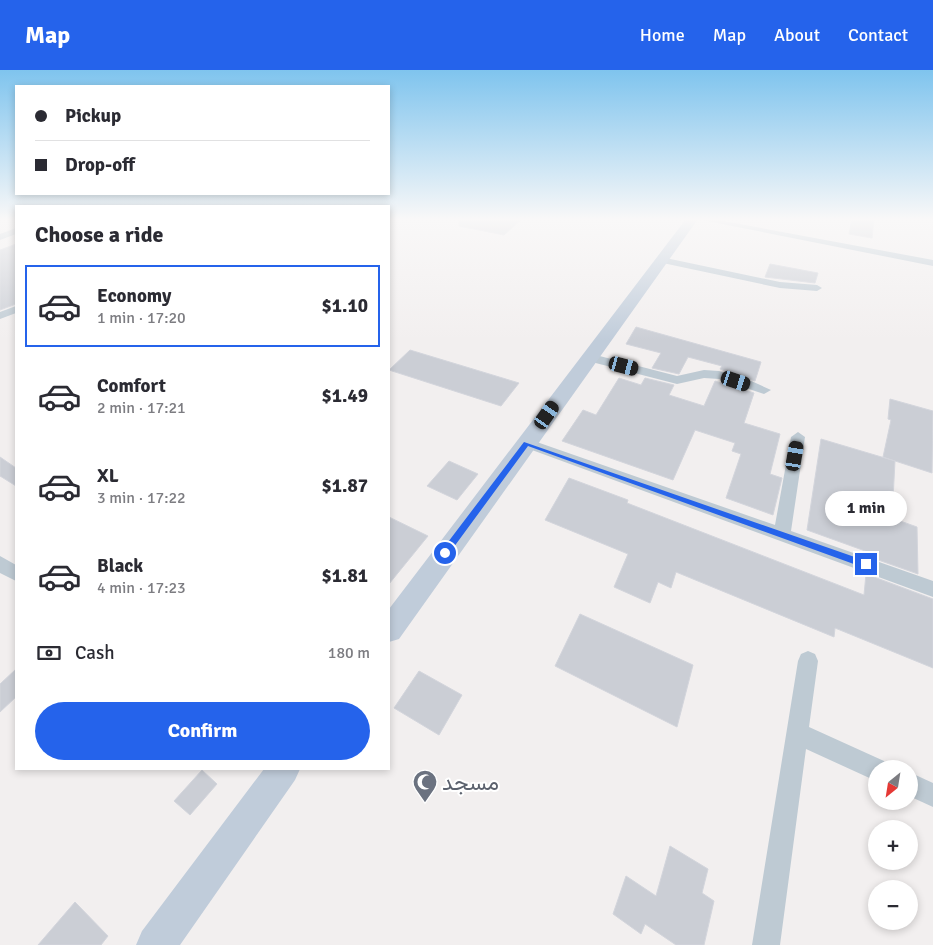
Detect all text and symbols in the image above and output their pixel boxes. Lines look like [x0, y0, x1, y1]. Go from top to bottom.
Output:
text: Map [25, 20, 70, 50]
text: Home [640, 24, 685, 46]
text: Map [713, 24, 746, 46]
text: About [774, 24, 820, 46]
text: Contact [848, 24, 908, 46]
text: Pickup [65, 104, 121, 128]
text: Drop-off [65, 153, 135, 177]
text: Choose a ride [35, 221, 163, 248]
icon: car [37, 284, 82, 329]
text: Economy [97, 284, 171, 308]
text: $1.10 [322, 294, 368, 318]
text: 1 min · 17:20 [97, 308, 186, 328]
car [607, 355, 640, 377]
car [719, 369, 752, 393]
icon: car [37, 374, 82, 419]
text: Comfort [97, 374, 166, 398]
text: $1.49 [322, 384, 368, 408]
text: 2 min · 17:21 [97, 398, 186, 418]
car [532, 398, 561, 432]
car [785, 440, 804, 472]
icon: car [37, 464, 82, 509]
text: XL [97, 464, 119, 488]
text: $1.87 [322, 474, 368, 498]
text: 3 min · 17:22 [97, 488, 186, 508]
callout: 1 min [825, 492, 907, 526]
text: 1 min [847, 498, 885, 518]
route start [434, 542, 456, 564]
route end [855, 553, 877, 575]
icon: car [37, 554, 82, 599]
text: Black [97, 554, 143, 578]
text: $1.81 [322, 564, 368, 588]
text: 4 min · 17:23 [97, 578, 186, 598]
icon: cash [35, 639, 63, 667]
text: Cash [75, 641, 115, 665]
text: 180 m [328, 643, 370, 663]
button: Confirm [35, 702, 370, 760]
north arrow [868, 760, 918, 810]
map controls [868, 760, 918, 930]
mosque icon: مسجد [412, 769, 438, 803]
place label: مسجد [442, 769, 499, 796]
button: + [868, 820, 918, 870]
button: − [868, 880, 918, 930]

